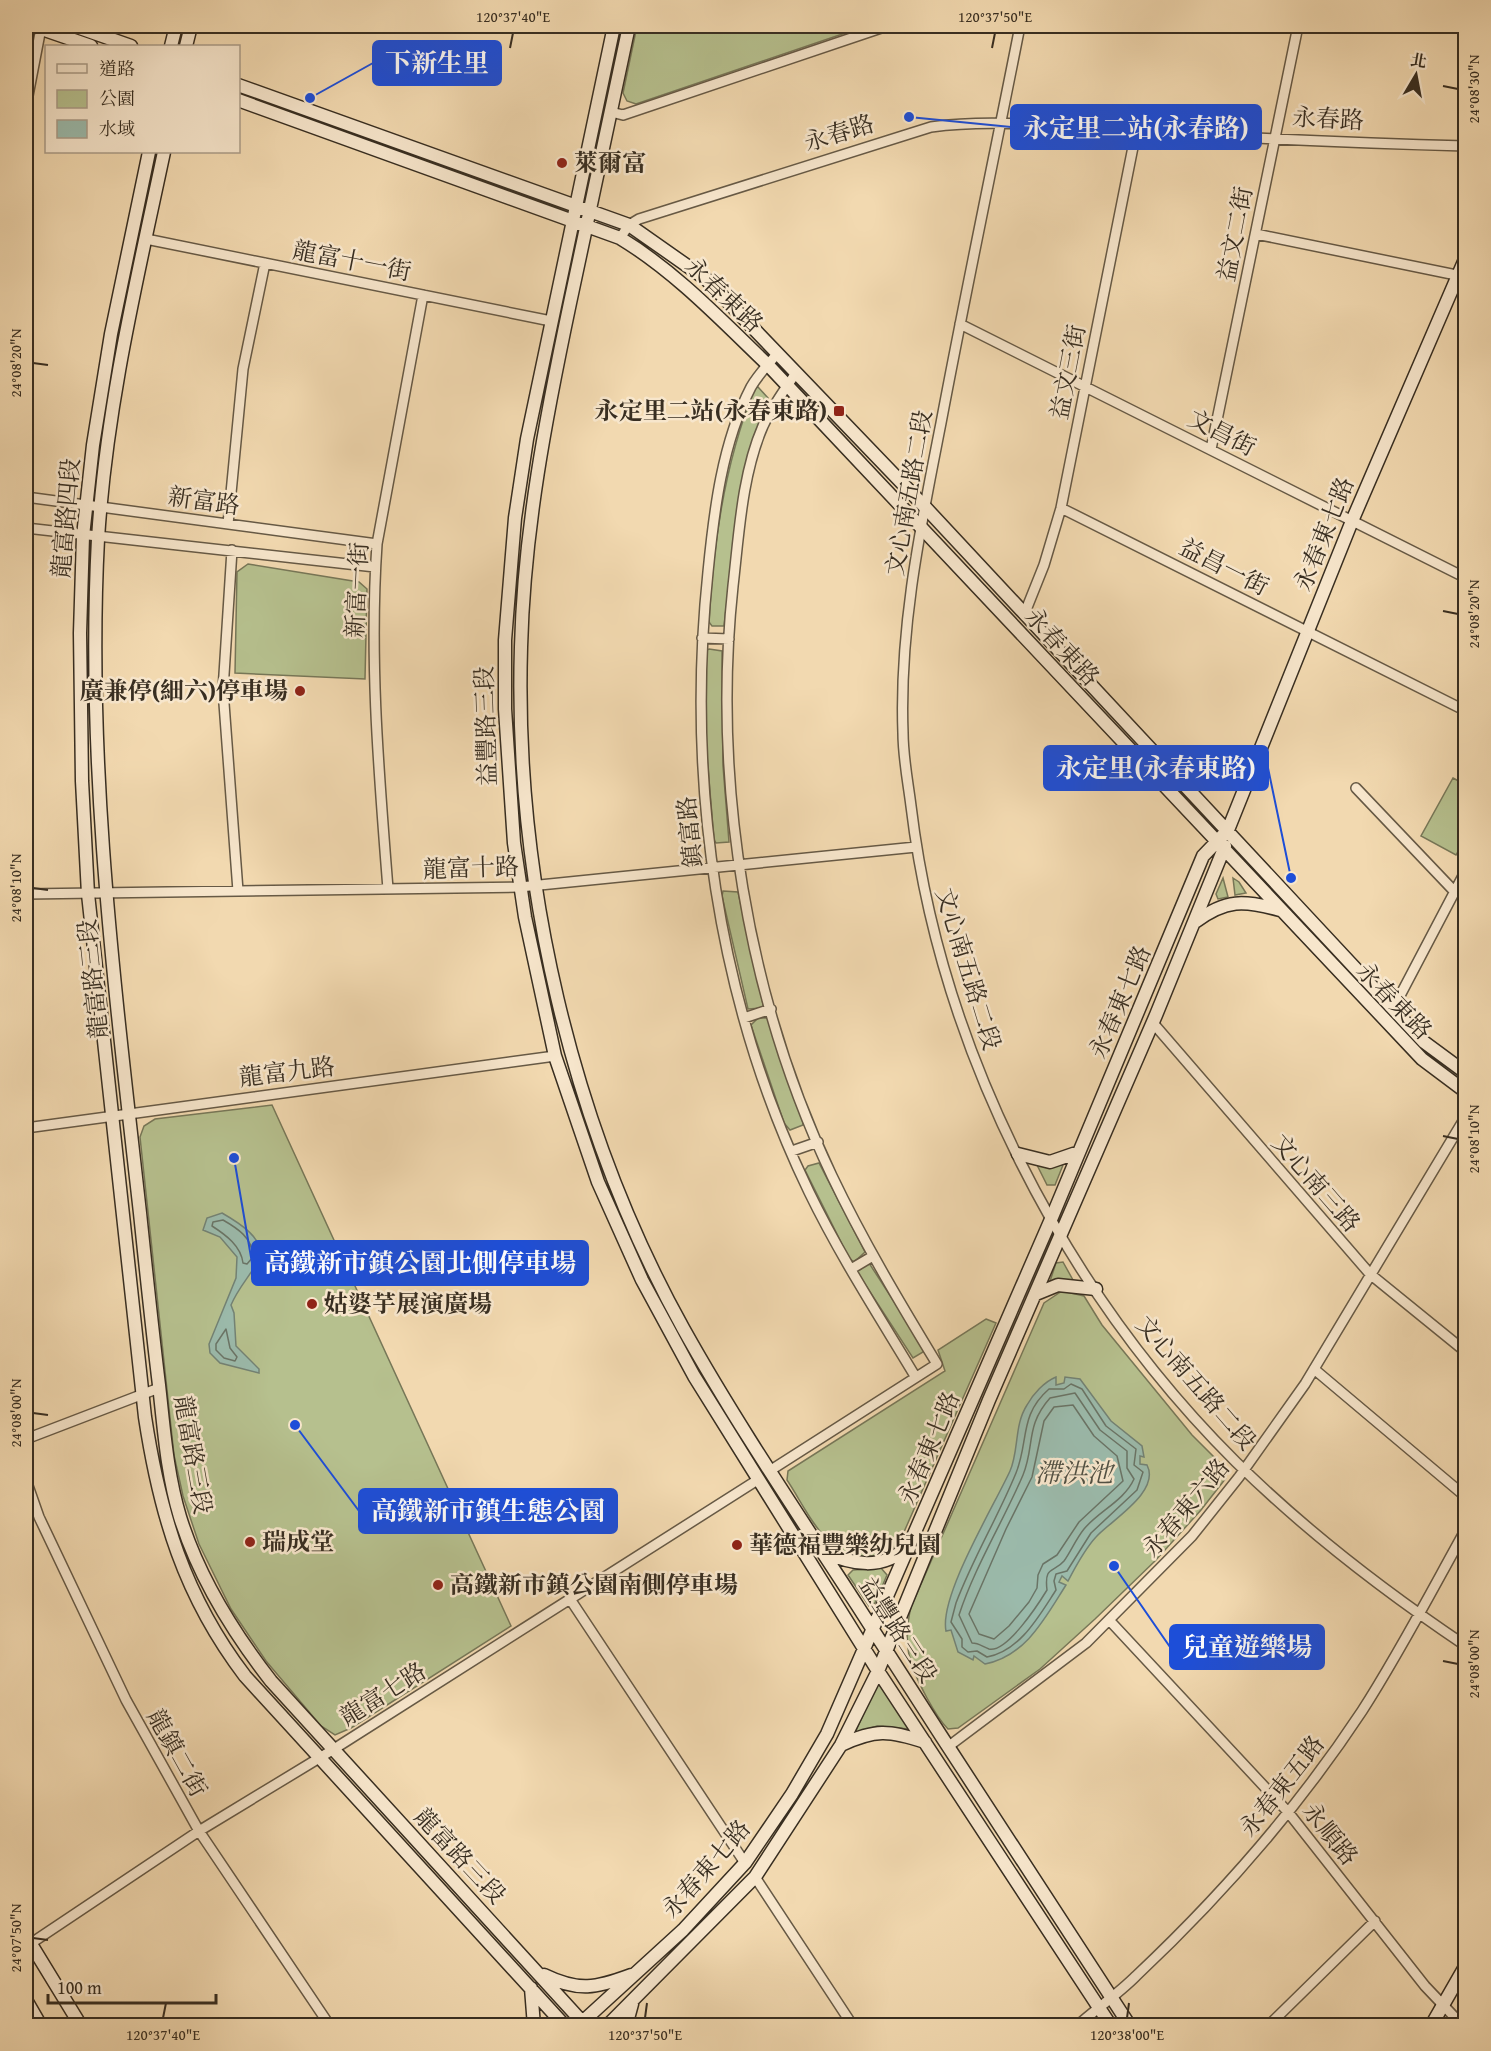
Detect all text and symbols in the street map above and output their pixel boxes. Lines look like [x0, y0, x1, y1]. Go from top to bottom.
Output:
text: 120°37'40"E [476, 6, 550, 27]
text: 120°37'50"E [958, 6, 1032, 27]
callout: 下新生里 [373, 41, 501, 85]
text: 下新生里 [385, 43, 489, 82]
legend [45, 45, 240, 153]
north arrow [1386, 45, 1446, 105]
text: 北 [1409, 47, 1429, 73]
text: 24°08'30"N [1463, 54, 1484, 123]
text: 道路 [99, 55, 135, 82]
text: 公園 [99, 85, 135, 112]
street label: 永春路 [1291, 99, 1365, 138]
street label: 永春路 [799, 105, 878, 160]
callout: 永定里二站(永春路) [1011, 105, 1261, 149]
text: 永定里二站(永春路) [1023, 108, 1249, 147]
text: 水域 [99, 115, 135, 142]
place label: 萊爾富 [574, 145, 646, 180]
marker: 萊爾富 [555, 156, 569, 170]
street label: 益文二街 [1208, 183, 1261, 284]
street label: 龍富十一街 [290, 232, 414, 289]
street label: 永春東路 [677, 249, 771, 340]
street label: 益文三街 [1041, 321, 1094, 422]
text: 24°08'20"N [5, 328, 26, 397]
place label: 永定里二站(永春東路) [595, 393, 827, 428]
street label: 文昌街 [1182, 401, 1262, 464]
marker: 永定里二站(永春東路) [832, 404, 846, 418]
street label: 文心南五路二段 [877, 407, 940, 579]
street label: 龍富路四段 [43, 457, 88, 579]
street label: 永春東七路 [1285, 472, 1362, 596]
street label: 新富路 [166, 478, 242, 523]
street label: 益昌一街 [1174, 529, 1275, 604]
street label: 新富一街 [337, 541, 376, 639]
text: 24°08'20"N [1463, 579, 1484, 648]
street label: 永春東路 [1017, 600, 1108, 694]
street label: 益豐路三段 [466, 665, 505, 787]
place label: 廣兼停(細六)停車場 [80, 673, 288, 708]
marker: 廣兼停(細六)停車場 [293, 684, 307, 698]
callout: 永定里(永春東路) [1044, 746, 1268, 790]
text: 永定里(永春東路) [1056, 748, 1256, 787]
street label: 鎮富路 [668, 794, 711, 870]
street label: 龍富十路 [422, 848, 520, 887]
text: 24°08'10"N [5, 853, 26, 922]
street label: 文心南五路二段 [927, 883, 1010, 1054]
street label: 龍富路三段 [69, 918, 116, 1041]
street label: 永春東七路 [1080, 940, 1159, 1064]
street label: 永春東路 [1348, 954, 1440, 1047]
street label: 龍富九路 [237, 1048, 337, 1095]
text: 24°08'10"N [1463, 1104, 1484, 1173]
street label: 文心南三路 [1264, 1126, 1369, 1239]
callout: 高鐵新市鎮公園北側停車場 [252, 1241, 588, 1285]
text: 高鐵新市鎮公園北側停車場 [264, 1243, 576, 1282]
place label: 姑婆芋展演廣場 [324, 1286, 492, 1321]
marker: 姑婆芋展演廣場 [305, 1297, 319, 1311]
street label: 文心南五路二段 [1128, 1308, 1265, 1458]
text: 24°08'00"N [5, 1378, 26, 1447]
street label: 永春東七路 [889, 1386, 968, 1510]
street label: 龍富路三段 [166, 1393, 221, 1517]
street label: 永春東六路 [1134, 1450, 1238, 1565]
water label: 滯洪池 [1035, 1453, 1116, 1492]
callout: 高鐵新市鎮生態公園 [359, 1489, 617, 1533]
text: 高鐵新市鎮生態公園 [371, 1491, 605, 1530]
place label: 瑞成堂 [262, 1524, 334, 1559]
place label: 華德福豐樂幼兒園 [749, 1527, 941, 1562]
marker: 瑞成堂 [243, 1535, 257, 1549]
marker: 華德福豐樂幼兒園 [730, 1538, 744, 1552]
place label: 高鐵新市鎮公園南側停車場 [450, 1567, 738, 1602]
street label: 益豐路三段 [851, 1570, 946, 1690]
marker: 高鐵新市鎮公園南側停車場 [431, 1578, 445, 1592]
callout: 兒童遊樂場 [1170, 1625, 1324, 1669]
text: 兒童遊樂場 [1182, 1627, 1312, 1666]
text: 24°08'00"N [1463, 1629, 1484, 1698]
street label: 龍富七路 [333, 1653, 433, 1734]
street label: 龍鎮二街 [139, 1702, 216, 1803]
street label: 永春東五路 [1231, 1728, 1332, 1844]
street label: 永順路 [1294, 1795, 1367, 1873]
street label: 龍富路三段 [407, 1800, 514, 1911]
street label: 永春東七路 [653, 1812, 758, 1925]
text: 24°07'50"N [5, 1903, 26, 1972]
scale bar [48, 1967, 216, 2005]
text: 100 m [57, 1974, 102, 2001]
text: 120°37'40"E [126, 2024, 200, 2045]
text: 120°37'50"E [608, 2024, 682, 2045]
text: 120°38'00"E [1090, 2024, 1164, 2045]

